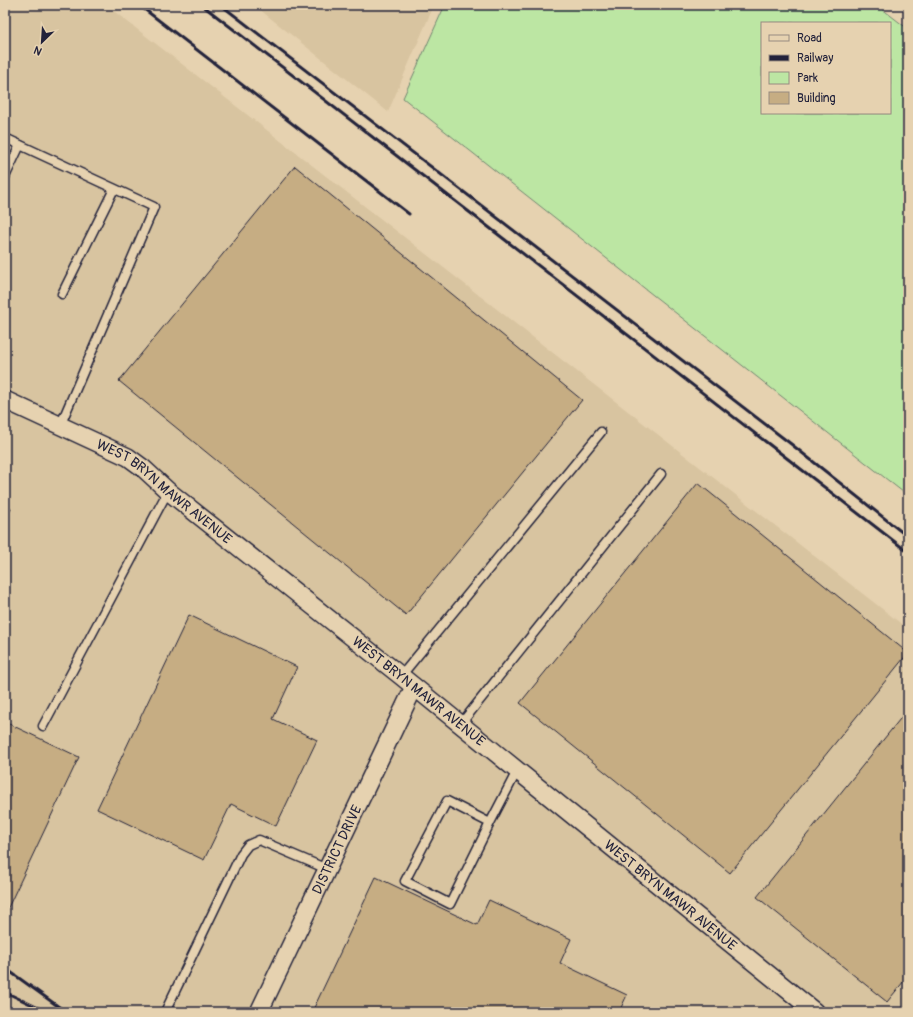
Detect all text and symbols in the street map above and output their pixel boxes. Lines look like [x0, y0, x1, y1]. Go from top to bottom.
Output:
north arrow [22, 22, 62, 62]
legend [761, 22, 891, 114]
text: Road [797, 31, 822, 46]
text: N [31, 43, 44, 58]
text: Railway [797, 51, 833, 66]
text: Park [797, 71, 818, 86]
text: Building [797, 91, 836, 106]
street label: WEST BRYN MAWR AVENUE [94, 435, 236, 547]
street label: WEST BRYN MAWR AVENUE [349, 632, 489, 750]
street label: DISTRICT DRIVE [308, 802, 365, 897]
street label: WEST BRYN MAWR AVENUE [601, 836, 740, 954]

